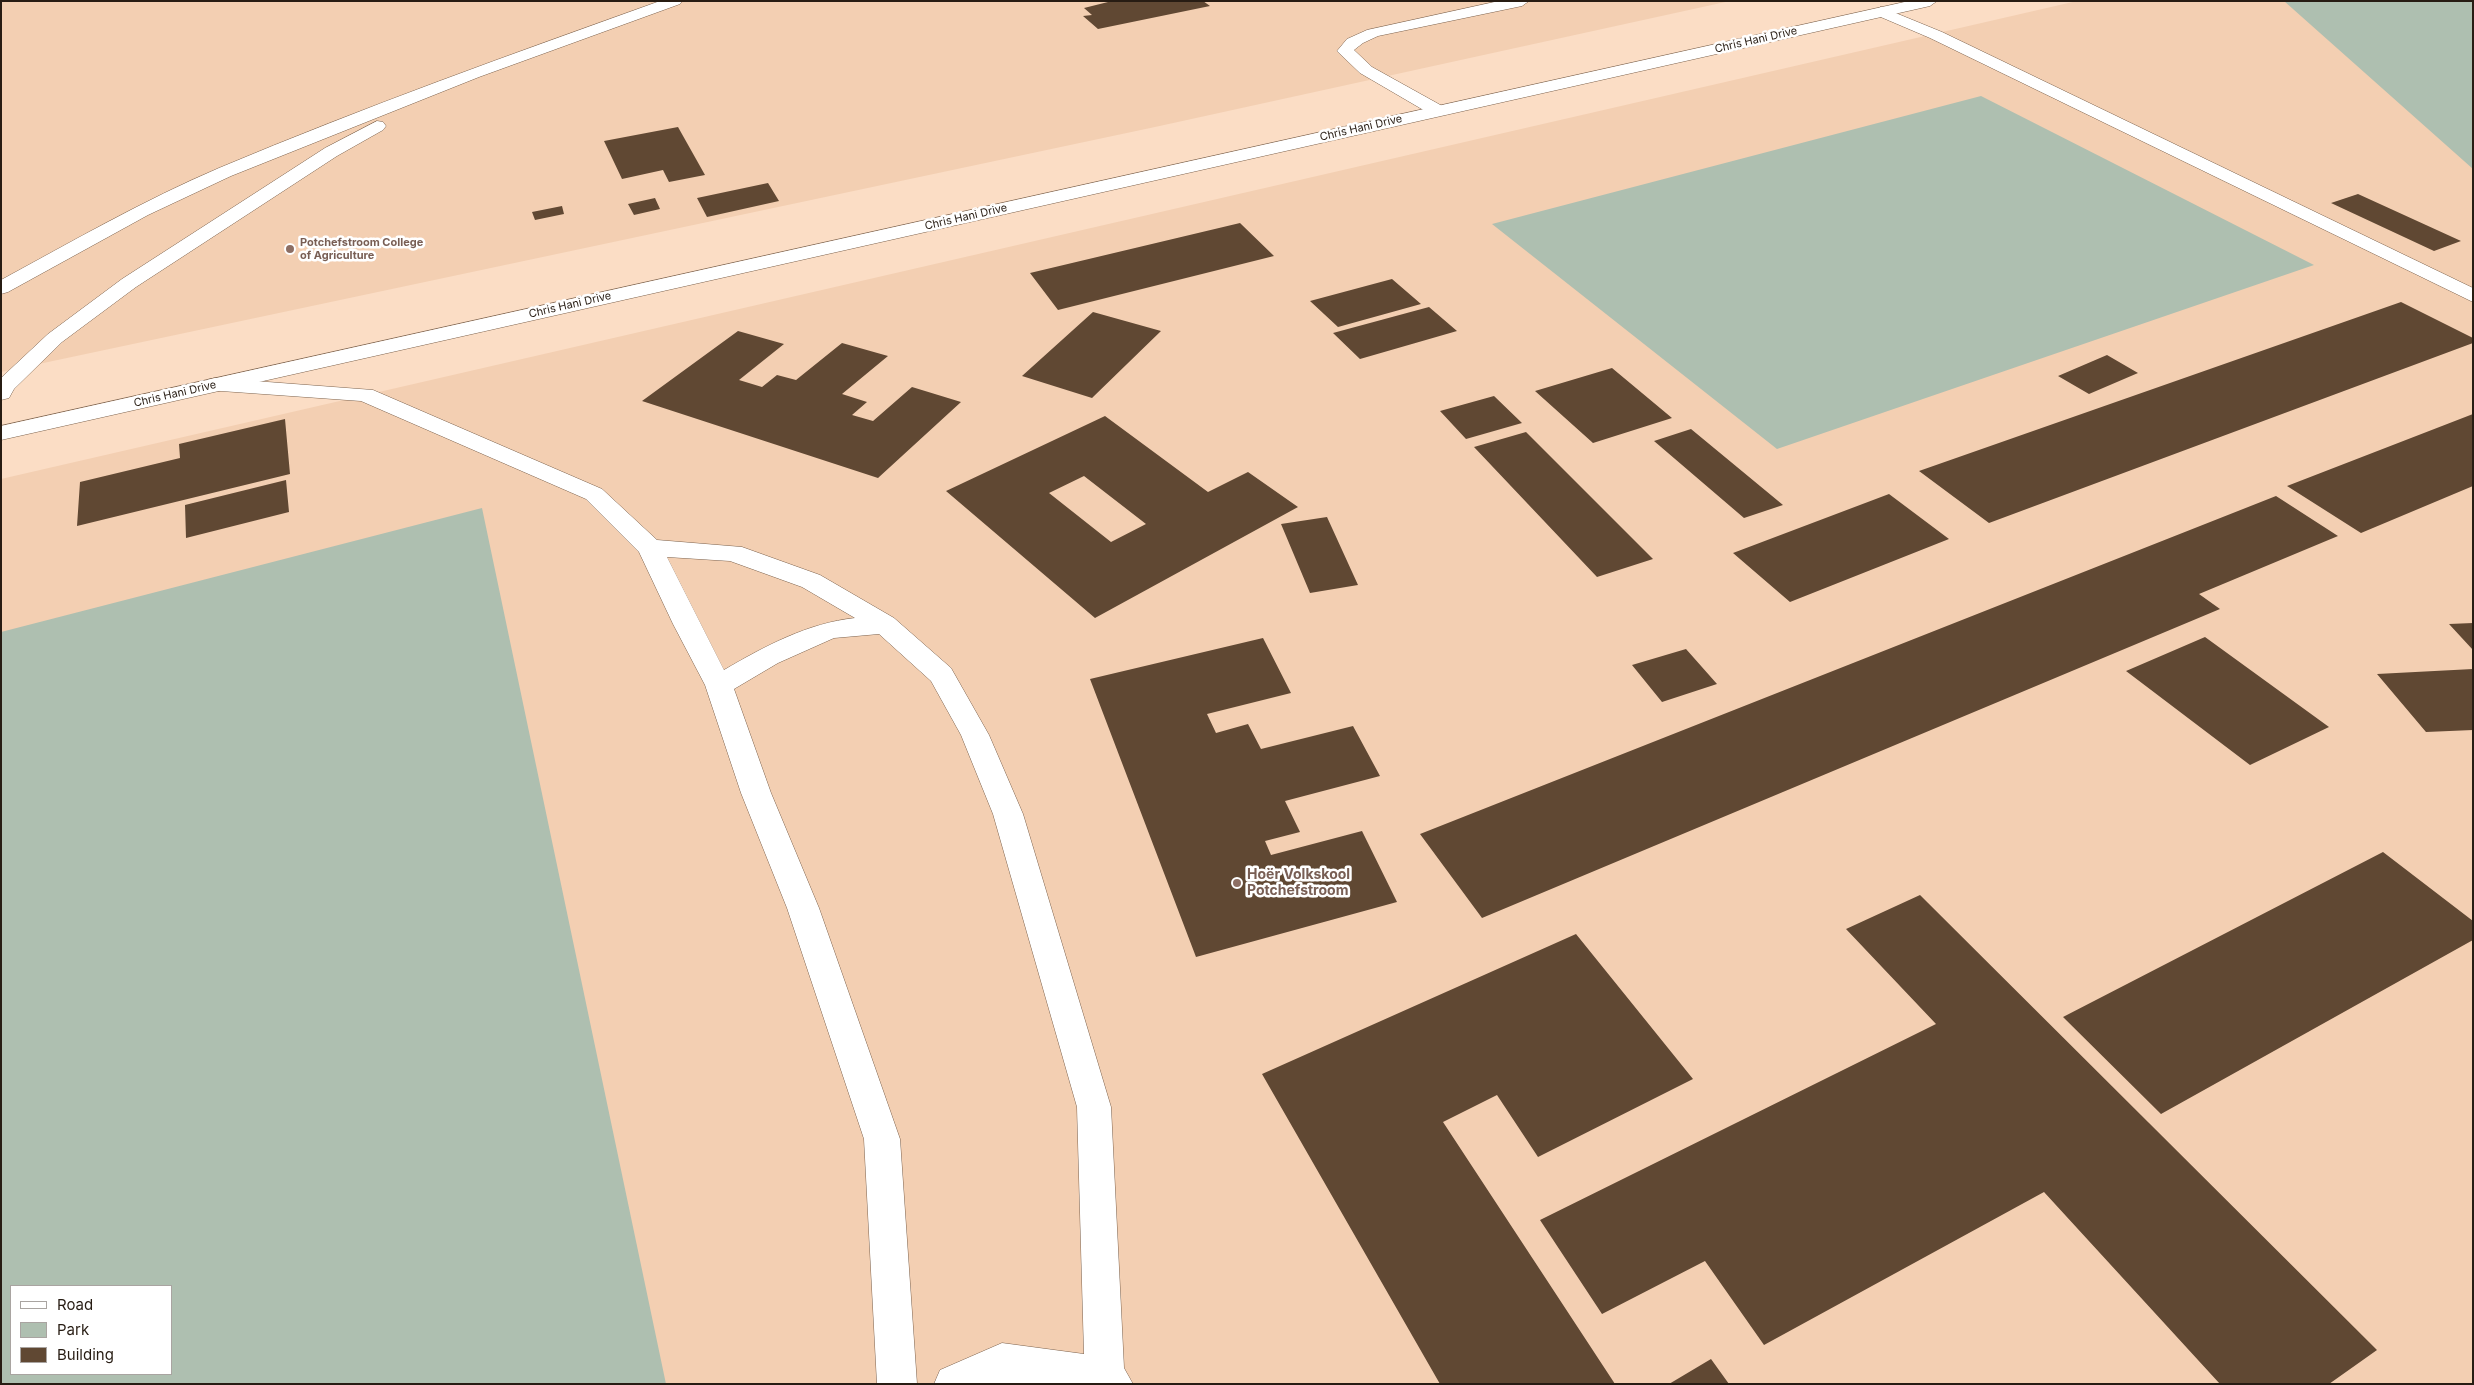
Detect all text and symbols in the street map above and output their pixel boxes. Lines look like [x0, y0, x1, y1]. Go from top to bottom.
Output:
street label: Chris Hani Drive [1713, 24, 1799, 56]
street label: Chris Hani Drive [1318, 112, 1404, 144]
street label: Chris Hani Drive [923, 201, 1009, 233]
place label: Potchefstroom College of Agriculture [300, 236, 423, 262]
marker: Potchefstroom College of Agriculture [284, 243, 296, 255]
street label: Chris Hani Drive [527, 289, 613, 321]
street label: Chris Hani Drive [132, 378, 218, 410]
place label: Hoër Volkskool Potchefstroom [1247, 867, 1350, 900]
marker: Hoër Volkskool Potchefstroom [1231, 877, 1243, 889]
legend [10, 1285, 172, 1375]
text: Road [57, 1295, 93, 1314]
text: Park [57, 1320, 89, 1339]
text: Building [57, 1345, 114, 1364]

